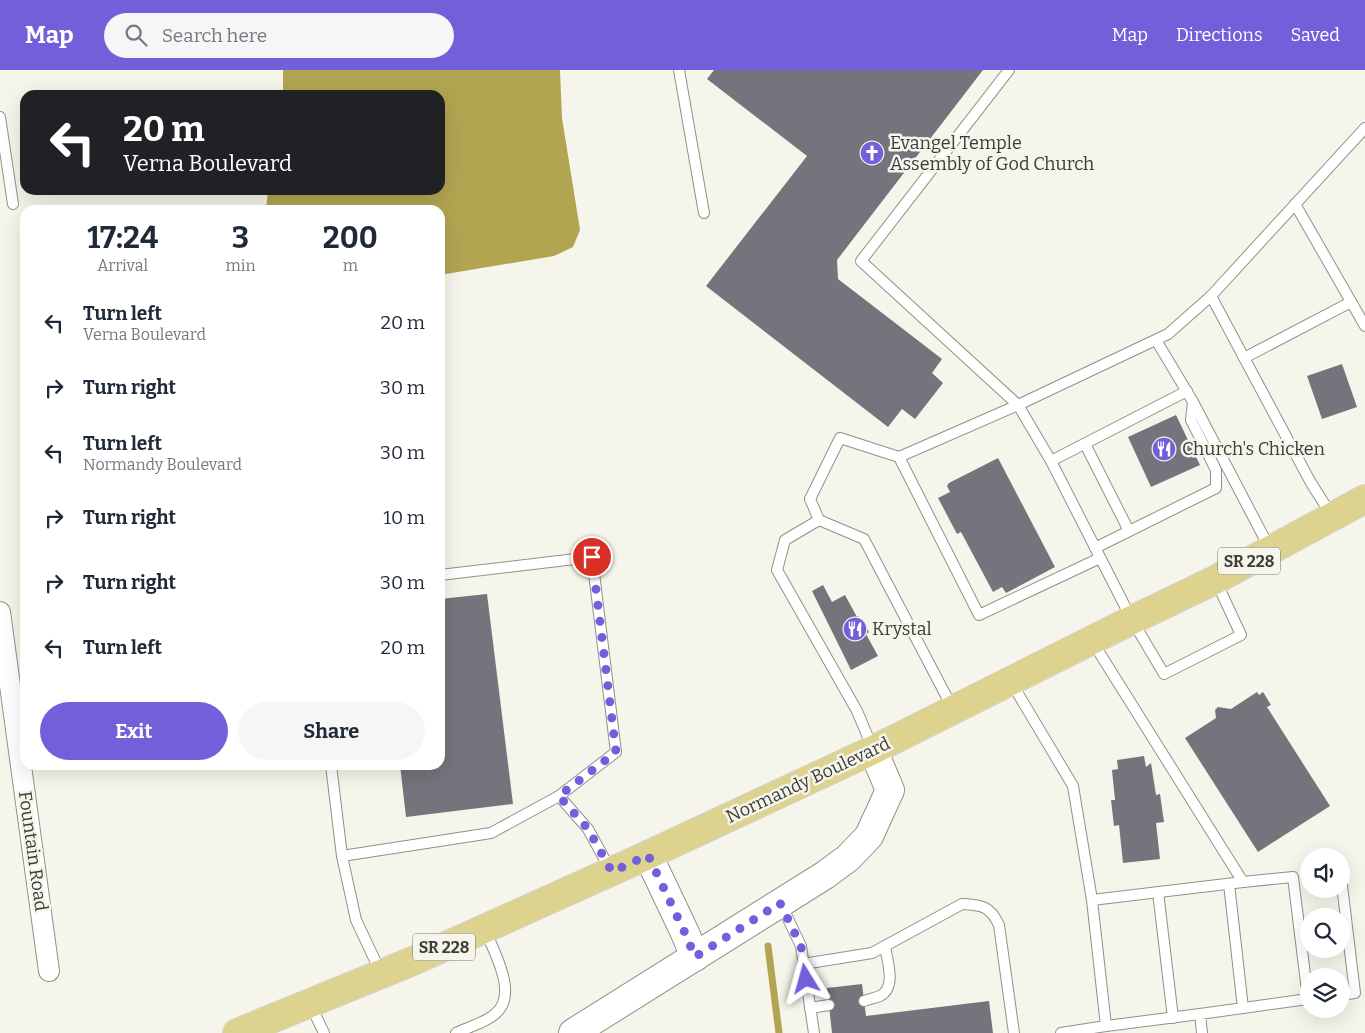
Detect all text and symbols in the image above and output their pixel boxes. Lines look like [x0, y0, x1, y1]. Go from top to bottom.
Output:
search box [104, 13, 454, 58]
text: Map [25, 21, 74, 49]
icon: search [122, 21, 150, 49]
text: Search here [162, 24, 267, 47]
text: Map [1112, 24, 1148, 46]
text: Directions [1176, 24, 1263, 46]
text: Saved [1291, 24, 1340, 46]
text: 20 m [123, 108, 205, 150]
icon: left [40, 110, 105, 175]
place label: Evangel Temple Assembly of God Church [890, 132, 1094, 175]
church icon: Evangel Temple Assembly of God Church [859, 140, 885, 166]
text: Verna Boulevard [123, 150, 292, 177]
text: 17:24 [87, 220, 158, 256]
text: 3 [232, 220, 249, 256]
text: 200 [323, 220, 378, 256]
text: Arrival [97, 256, 148, 275]
text: min [225, 256, 256, 275]
text: m [343, 256, 358, 275]
text: Turn left [83, 302, 162, 325]
icon: left [40, 309, 68, 337]
text: 20 m [381, 311, 425, 334]
text: Verna Boulevard [83, 325, 206, 344]
icon: right [40, 374, 68, 402]
text: Turn right [83, 376, 176, 399]
text: 30 m [380, 376, 425, 399]
text: Turn left [83, 432, 162, 455]
restaurant icon: Church's Chicken [1151, 436, 1177, 462]
place label: Church's Chicken [1182, 438, 1326, 460]
icon: left [40, 439, 68, 467]
text: 30 m [380, 441, 425, 464]
text: Normandy Boulevard [83, 455, 242, 474]
icon: right [40, 504, 68, 532]
text: Turn right [83, 506, 176, 529]
text: 10 m [383, 506, 425, 529]
pin [571, 536, 613, 578]
icon: arrive [578, 543, 606, 571]
road number: SR 228 [1218, 548, 1280, 574]
icon: right [40, 569, 68, 597]
text: Turn right [83, 571, 176, 594]
text: 30 m [380, 571, 425, 594]
restaurant icon: Krystal [842, 616, 868, 642]
place label: Krystal [872, 618, 932, 640]
icon: left [40, 634, 68, 662]
text: Turn left [83, 636, 162, 659]
text: 20 m [381, 636, 425, 659]
button: Exit [40, 702, 228, 760]
button: Share [238, 702, 425, 760]
street label: Normandy Boulevard [722, 732, 894, 828]
street label: Fountain Road [14, 790, 52, 913]
map controls [1300, 848, 1350, 1018]
button: sound [1300, 848, 1350, 898]
button: search [1300, 908, 1350, 958]
road number: SR 228 [413, 934, 475, 960]
position arrow [779, 952, 831, 1004]
button: layers [1300, 968, 1350, 1018]

